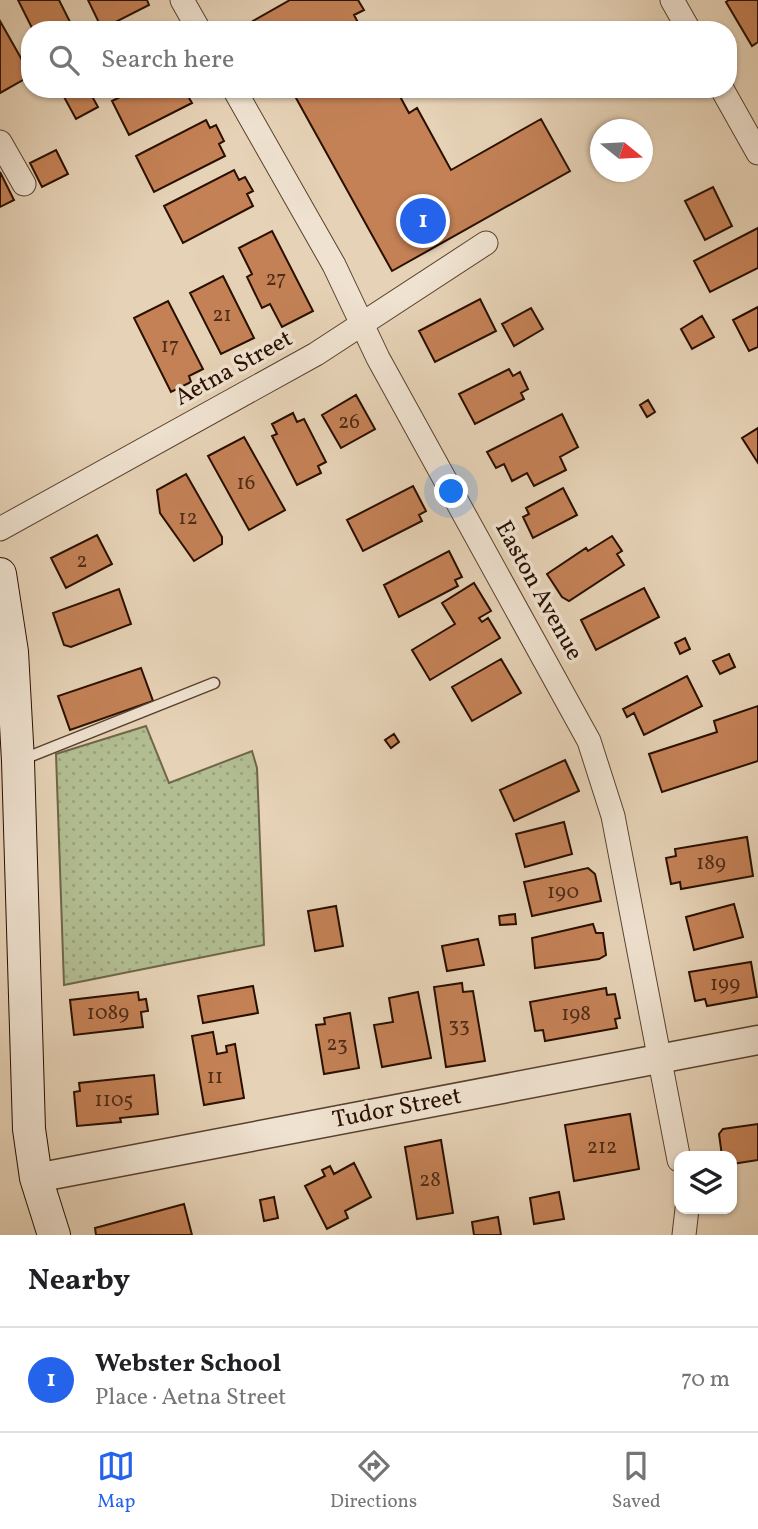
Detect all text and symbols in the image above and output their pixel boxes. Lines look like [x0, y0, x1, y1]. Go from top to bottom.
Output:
search box [21, 21, 737, 98]
icon: search [45, 41, 83, 79]
text: Search here [101, 42, 234, 78]
north arrow [590, 119, 653, 182]
pin: 1 [400, 195, 446, 247]
house number: 27 [266, 265, 286, 294]
house number: 21 [212, 301, 232, 330]
street label: Aetna Street [169, 323, 299, 415]
house number: 17 [161, 332, 179, 361]
house number: 26 [338, 408, 360, 437]
house number: 16 [237, 469, 255, 498]
your location [434, 474, 468, 508]
house number: 12 [178, 504, 198, 533]
street label: Easton Avenue [486, 515, 590, 667]
house number: 2 [76, 547, 88, 576]
house number: 189 [696, 849, 726, 878]
house number: 190 [547, 878, 579, 907]
house number: 199 [710, 970, 740, 999]
house number: 1089 [87, 999, 129, 1028]
house number: 198 [561, 1000, 591, 1029]
house number: 33 [448, 1011, 470, 1040]
house number: 23 [326, 1030, 348, 1059]
house number: 11 [207, 1063, 223, 1092]
street label: Tudor Street [330, 1080, 464, 1138]
house number: 1105 [95, 1086, 133, 1115]
house number: 212 [587, 1133, 617, 1162]
map controls [674, 1151, 737, 1214]
button: layers [674, 1151, 737, 1214]
house number: 28 [419, 1166, 441, 1195]
text: Nearby [28, 1260, 130, 1302]
text: Webster School [95, 1346, 281, 1382]
text: 1 [46, 1364, 56, 1396]
text: 70 m [681, 1364, 730, 1396]
text: Place · Aetna Street [95, 1382, 286, 1414]
tab: Map [97, 1447, 135, 1515]
tab: Directions [330, 1447, 417, 1515]
tab: Saved [612, 1447, 661, 1515]

